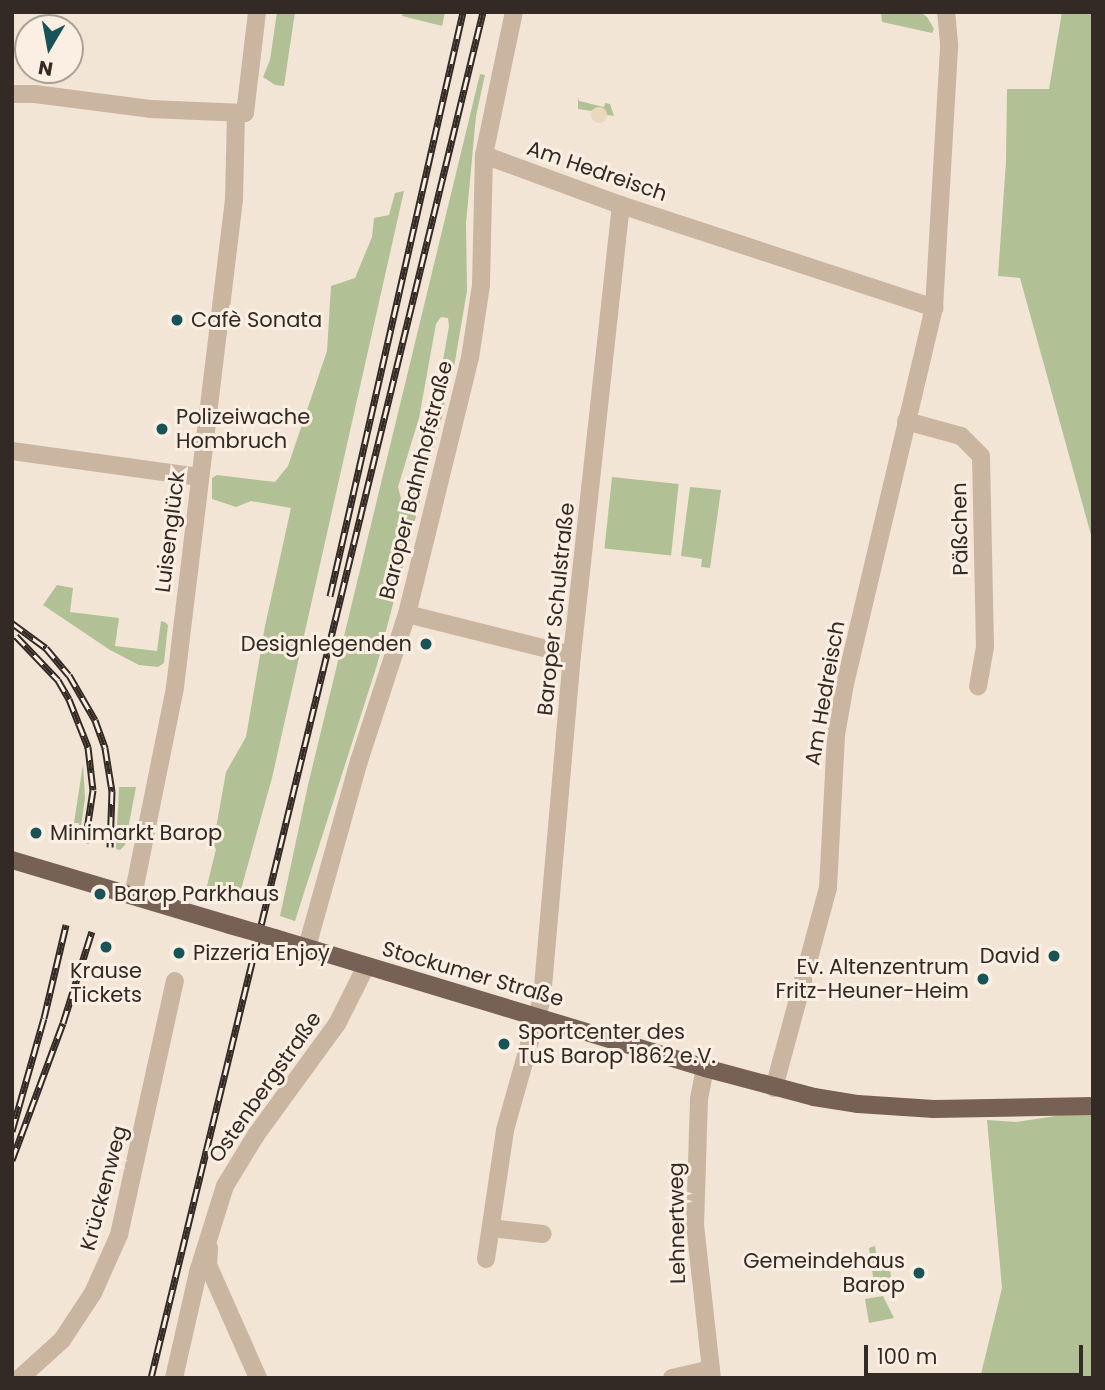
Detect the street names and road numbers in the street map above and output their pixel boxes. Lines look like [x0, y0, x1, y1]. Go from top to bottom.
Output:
street label: Am Hedreisch [524, 135, 670, 207]
street label: Baroper Bahnhofstraße [374, 358, 458, 602]
street label: Luisenglück [150, 470, 190, 594]
street label: Päßchen [947, 482, 973, 576]
street label: Baroper Schulstraße [532, 501, 580, 717]
street label: Am Hedreisch [800, 619, 850, 767]
street label: Stockumer Straße [379, 936, 567, 1012]
street label: Ostenbergstraße [203, 1007, 327, 1167]
street label: Krückenweg [75, 1123, 133, 1253]
street label: Lehnertweg [663, 1162, 691, 1284]

